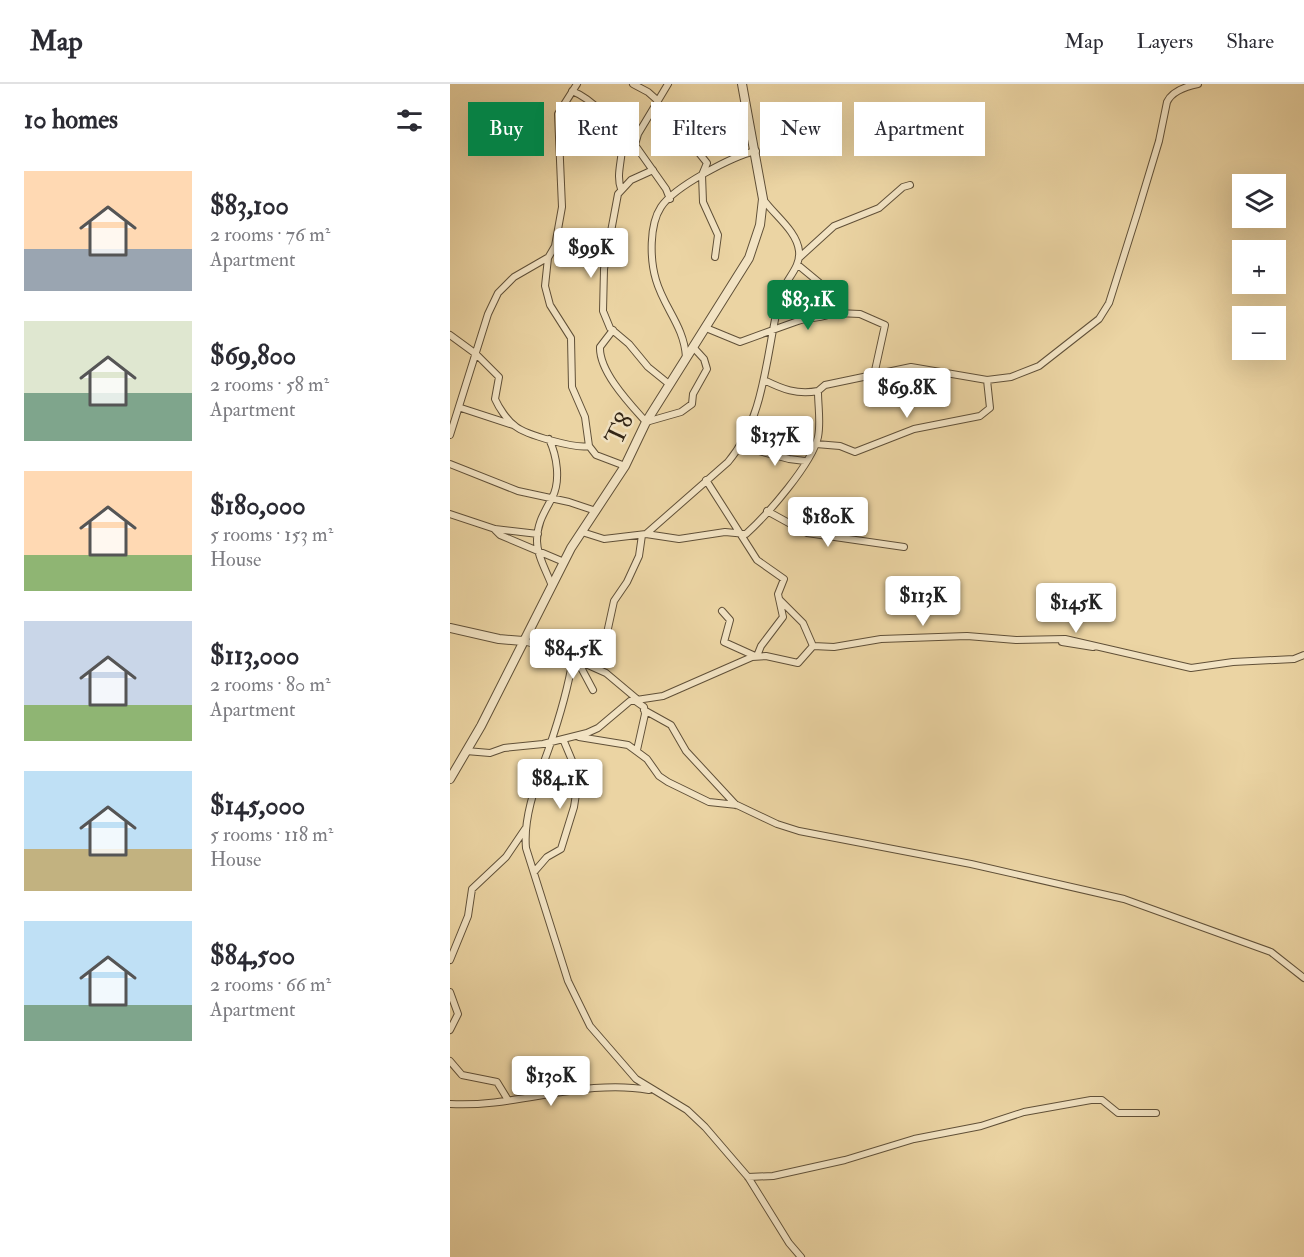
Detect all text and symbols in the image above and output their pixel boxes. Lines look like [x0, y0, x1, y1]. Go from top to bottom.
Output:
text: Map [30, 24, 83, 59]
text: Map [1064, 28, 1104, 55]
text: Layers [1137, 28, 1193, 55]
text: Share [1226, 28, 1274, 55]
chip: Buy [468, 102, 544, 156]
chip: Rent [556, 102, 639, 156]
chip: Filters [651, 102, 748, 156]
chip: New [760, 102, 842, 156]
chip: Apartment [854, 102, 985, 156]
text: 10 homes [24, 104, 118, 136]
icon: filters [393, 104, 426, 137]
map controls [1232, 174, 1286, 360]
button: layers [1232, 174, 1286, 228]
text: $83,100 [210, 190, 289, 222]
icon: home [72, 195, 144, 267]
text: 2 rooms · 76 m² [210, 222, 330, 247]
pin: $99K [555, 228, 627, 279]
text: $99K [568, 235, 614, 260]
button: + [1232, 240, 1286, 294]
text: Apartment [210, 247, 295, 272]
pin: $83.1K [759, 280, 857, 331]
text: $83.1K [781, 287, 835, 312]
button: − [1232, 306, 1286, 360]
text: $69,800 [210, 340, 296, 372]
icon: home [72, 345, 144, 417]
pin: $69.8K [858, 368, 956, 419]
text: 2 rooms · 58 m² [210, 372, 329, 397]
text: $69.8K [878, 375, 936, 400]
text: Apartment [210, 397, 295, 422]
street label: T8 [599, 408, 641, 450]
pin: $137K [733, 416, 817, 467]
text: $137K [750, 423, 800, 448]
text: $180,000 [210, 490, 306, 522]
icon: home [72, 495, 144, 567]
pin: $180K [786, 497, 870, 548]
text: $180K [802, 504, 854, 529]
text: 5 rooms · 153 m² [210, 522, 333, 547]
text: House [210, 547, 261, 572]
pin: $113K [881, 576, 965, 627]
text: $113K [899, 583, 947, 608]
pin: $145K [1034, 583, 1118, 634]
text: $145K [1050, 590, 1102, 615]
pin: $84.5K [524, 629, 622, 680]
text: $84.5K [544, 636, 602, 661]
text: $113,000 [210, 640, 299, 672]
icon: home [72, 645, 144, 717]
text: 2 rooms · 80 m² [210, 672, 331, 697]
text: Apartment [210, 697, 295, 722]
pin: $84.1K [511, 759, 609, 810]
text: $84.1K [532, 766, 588, 791]
text: $145,000 [210, 790, 305, 822]
icon: home [72, 795, 144, 867]
text: 5 rooms · 118 m² [210, 822, 333, 847]
text: House [210, 847, 261, 872]
text: $84,500 [210, 940, 295, 972]
icon: home [72, 945, 144, 1017]
text: 2 rooms · 66 m² [210, 972, 331, 997]
text: Apartment [210, 997, 295, 1022]
pin: $130K [509, 1056, 593, 1107]
text: $130K [526, 1063, 576, 1088]

